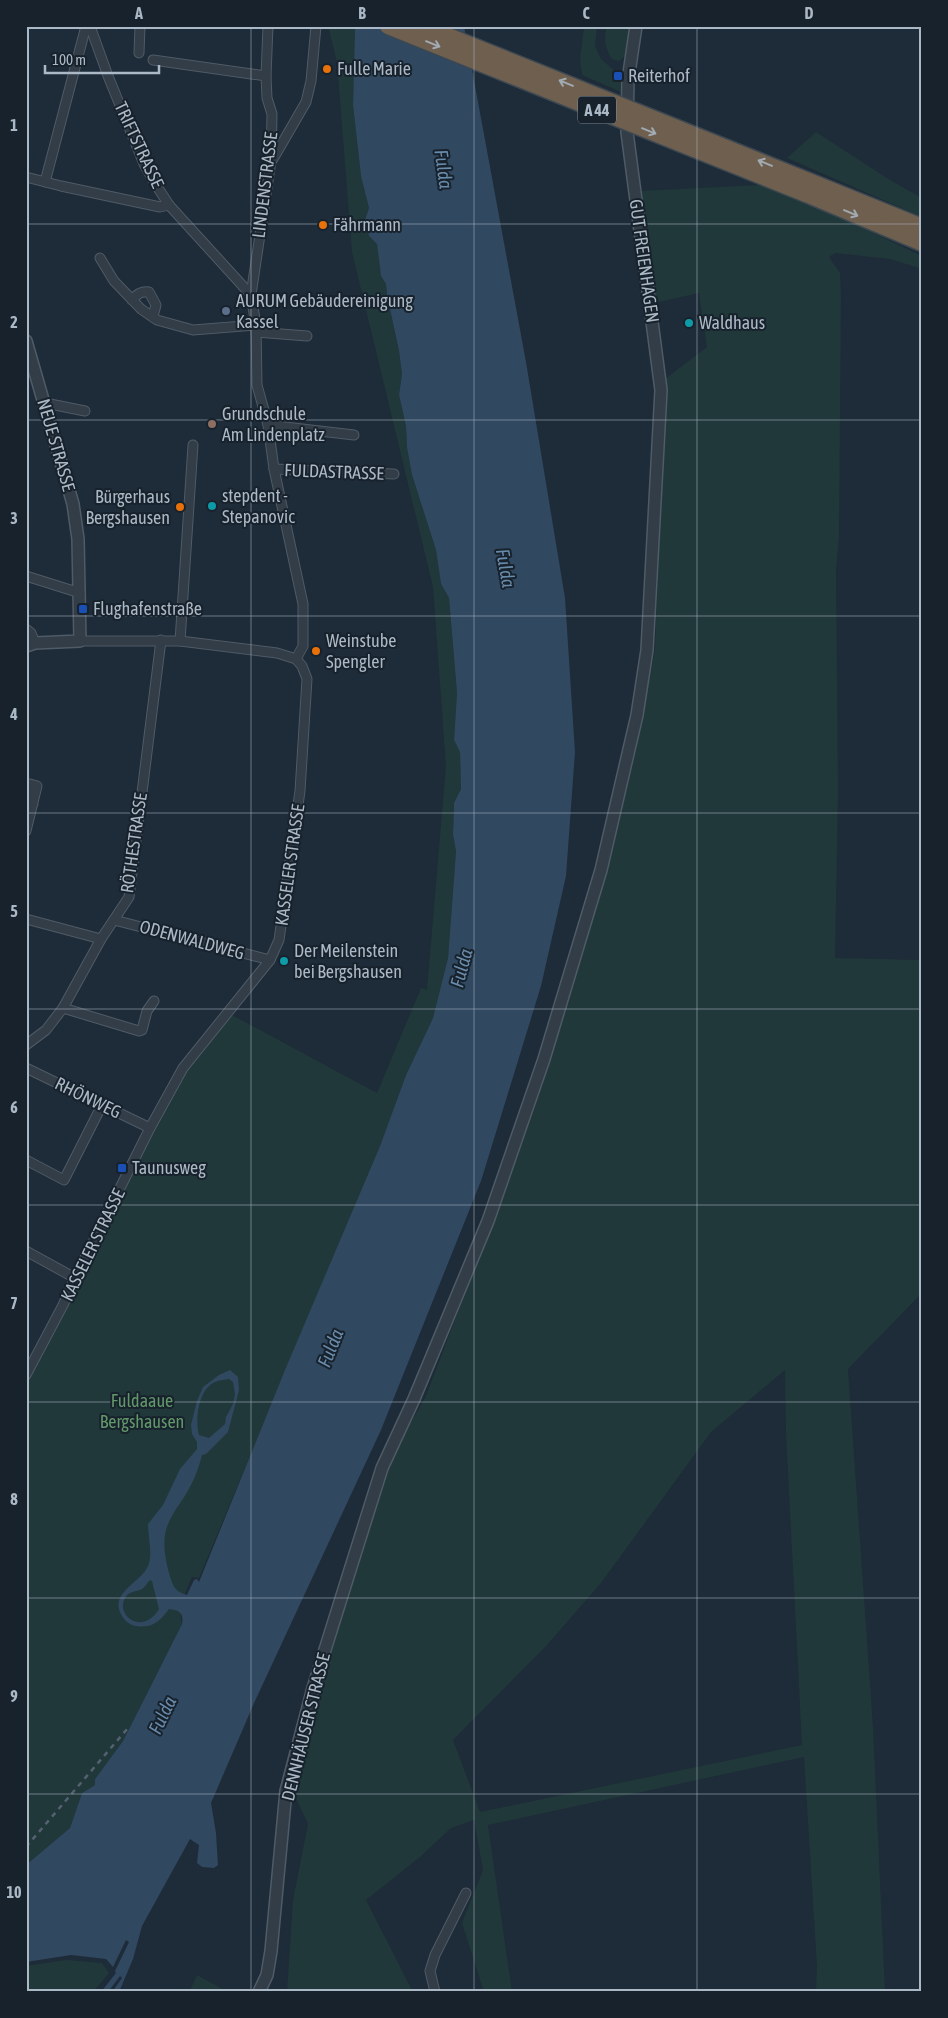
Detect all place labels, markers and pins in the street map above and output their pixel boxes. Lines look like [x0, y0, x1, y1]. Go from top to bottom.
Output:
place label: Fulle Marie [337, 58, 411, 79]
marker: Fulle Marie [321, 63, 333, 75]
place label: Reiterhof [628, 65, 690, 86]
marker: Reiterhof [612, 70, 624, 82]
place label: Fährmann [333, 214, 401, 235]
marker: Fährmann [317, 219, 329, 231]
place label: AURUM Gebäudereinigung Kassel [236, 290, 413, 332]
marker: AURUM Gebäudereinigung Kassel [220, 305, 232, 317]
place label: Waldhaus [699, 312, 765, 333]
marker: Waldhaus [683, 317, 695, 329]
place label: Grundschule Am Lindenplatz [222, 403, 325, 445]
marker: Grundschule Am Lindenplatz [206, 418, 218, 430]
place label: stepdent - Stepanovic [222, 485, 295, 527]
place label: Bürgerhaus Bergshausen [85, 486, 170, 528]
marker: stepdent - Stepanovic [206, 500, 218, 512]
marker: Bürgerhaus Bergshausen [174, 501, 186, 513]
place label: Flughafenstraße [93, 598, 202, 619]
marker: Flughafenstraße [77, 603, 89, 615]
place label: Weinstube Spengler [326, 630, 397, 672]
marker: Weinstube Spengler [310, 645, 322, 657]
place label: Der Meilenstein bei Bergshausen [294, 940, 402, 982]
marker: Der Meilenstein bei Bergshausen [278, 955, 290, 967]
place label: Taunusweg [132, 1157, 206, 1178]
marker: Taunusweg [116, 1162, 128, 1174]

